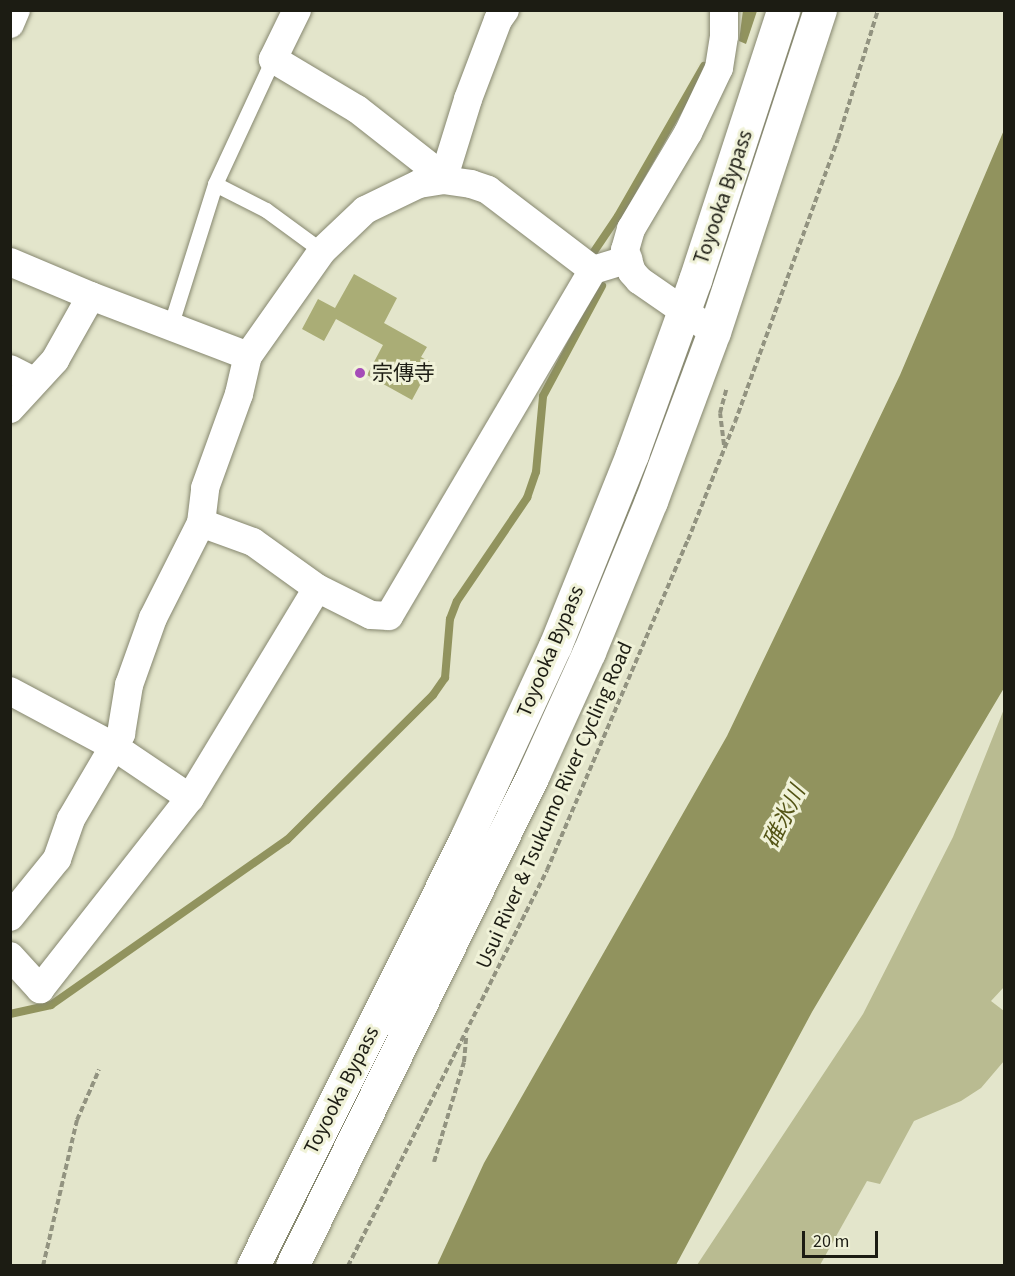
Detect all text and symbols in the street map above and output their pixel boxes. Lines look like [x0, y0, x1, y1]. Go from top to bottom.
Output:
street label: Toyooka Bypass [688, 127, 758, 267]
place label: 宗傳寺 [372, 360, 435, 386]
marker: 宗傳寺 [353, 366, 367, 380]
street label: Toyooka Bypass [511, 582, 589, 720]
street label: Usui River & Tsukumo River Cycling Road [470, 638, 638, 972]
water label: 碓氷川 [759, 782, 811, 852]
street label: Toyooka Bypass [298, 1022, 384, 1158]
scale bar [805, 1219, 882, 1257]
text: 20 m [813, 1229, 849, 1254]

